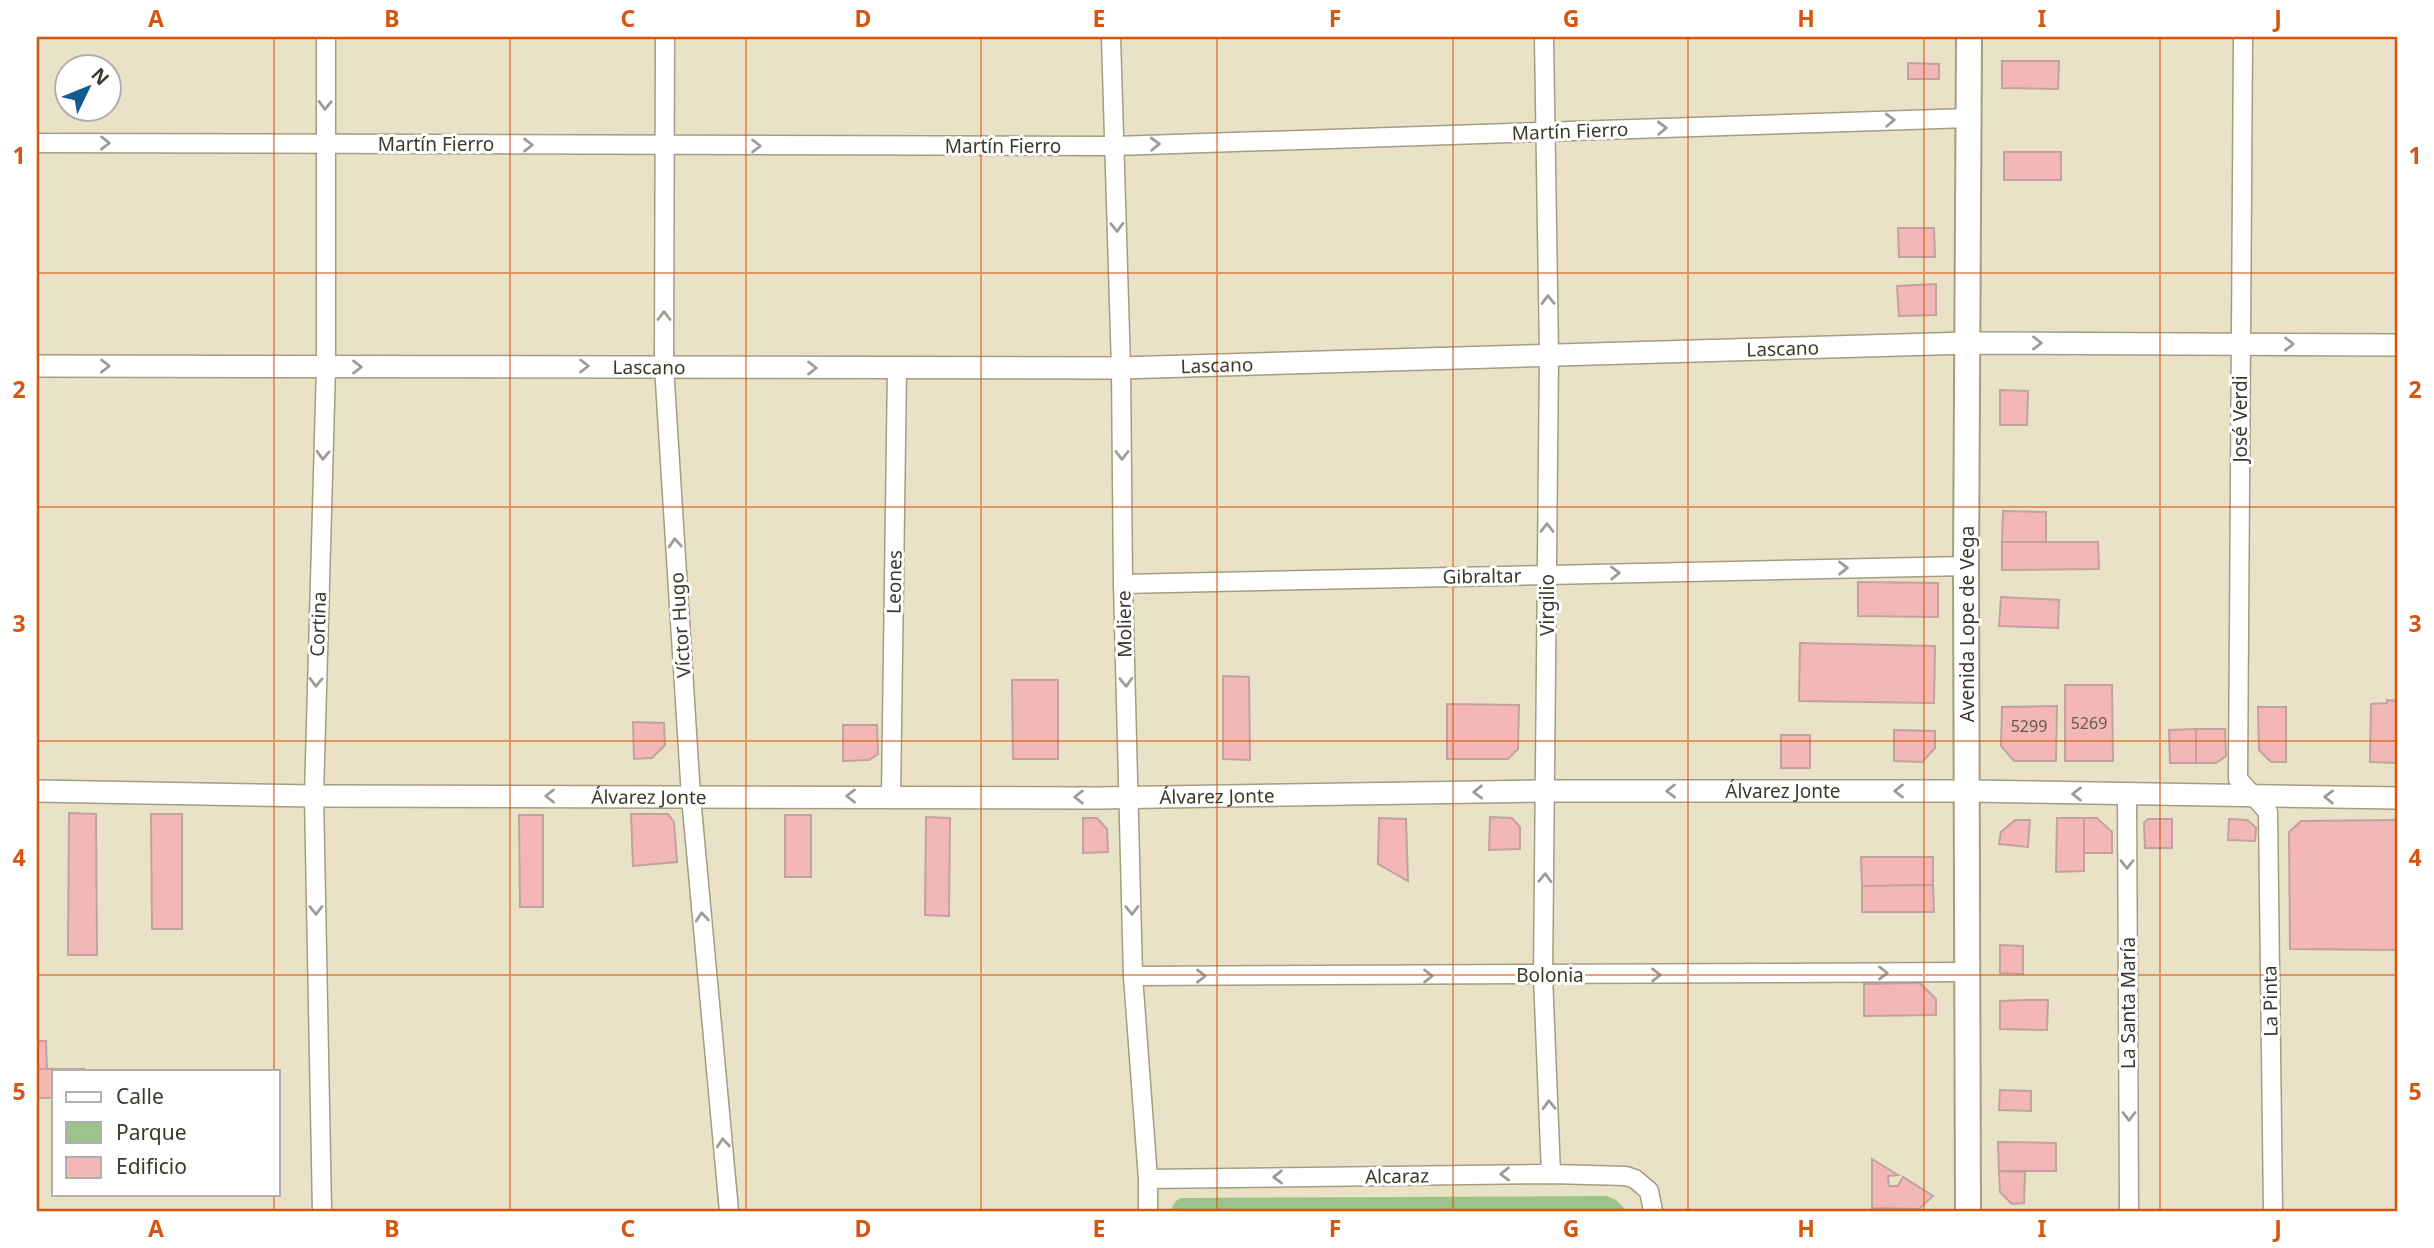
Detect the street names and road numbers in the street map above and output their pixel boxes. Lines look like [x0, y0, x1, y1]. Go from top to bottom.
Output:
street label: Martín Fierro [1511, 116, 1629, 146]
street label: Martín Fierro [378, 131, 494, 157]
street label: Martín Fierro [945, 133, 1061, 159]
street label: Lascano [1746, 334, 1819, 363]
street label: Lascano [1180, 351, 1254, 379]
street label: Lascano [613, 354, 685, 380]
street label: José Verdi [2227, 375, 2253, 465]
street label: Avenida Lope de Vega [1954, 526, 1980, 722]
street label: Leones [880, 550, 908, 614]
street label: Gibraltar [1442, 562, 1522, 590]
street label: Víctor Hugo [663, 571, 697, 679]
street label: Virgilio [1534, 574, 1560, 636]
street label: Moliere [1110, 590, 1138, 658]
street label: Cortina [304, 591, 332, 657]
street label: Álvarez Jonte [1725, 778, 1841, 804]
street label: Álvarez Jonte [1159, 782, 1275, 810]
street label: Álvarez Jonte [591, 784, 707, 810]
street label: La Santa María [2115, 937, 2141, 1069]
street label: Bolonia [1516, 962, 1584, 988]
street label: La Pinta [2256, 965, 2284, 1037]
street label: Alcaraz [1365, 1162, 1429, 1190]

